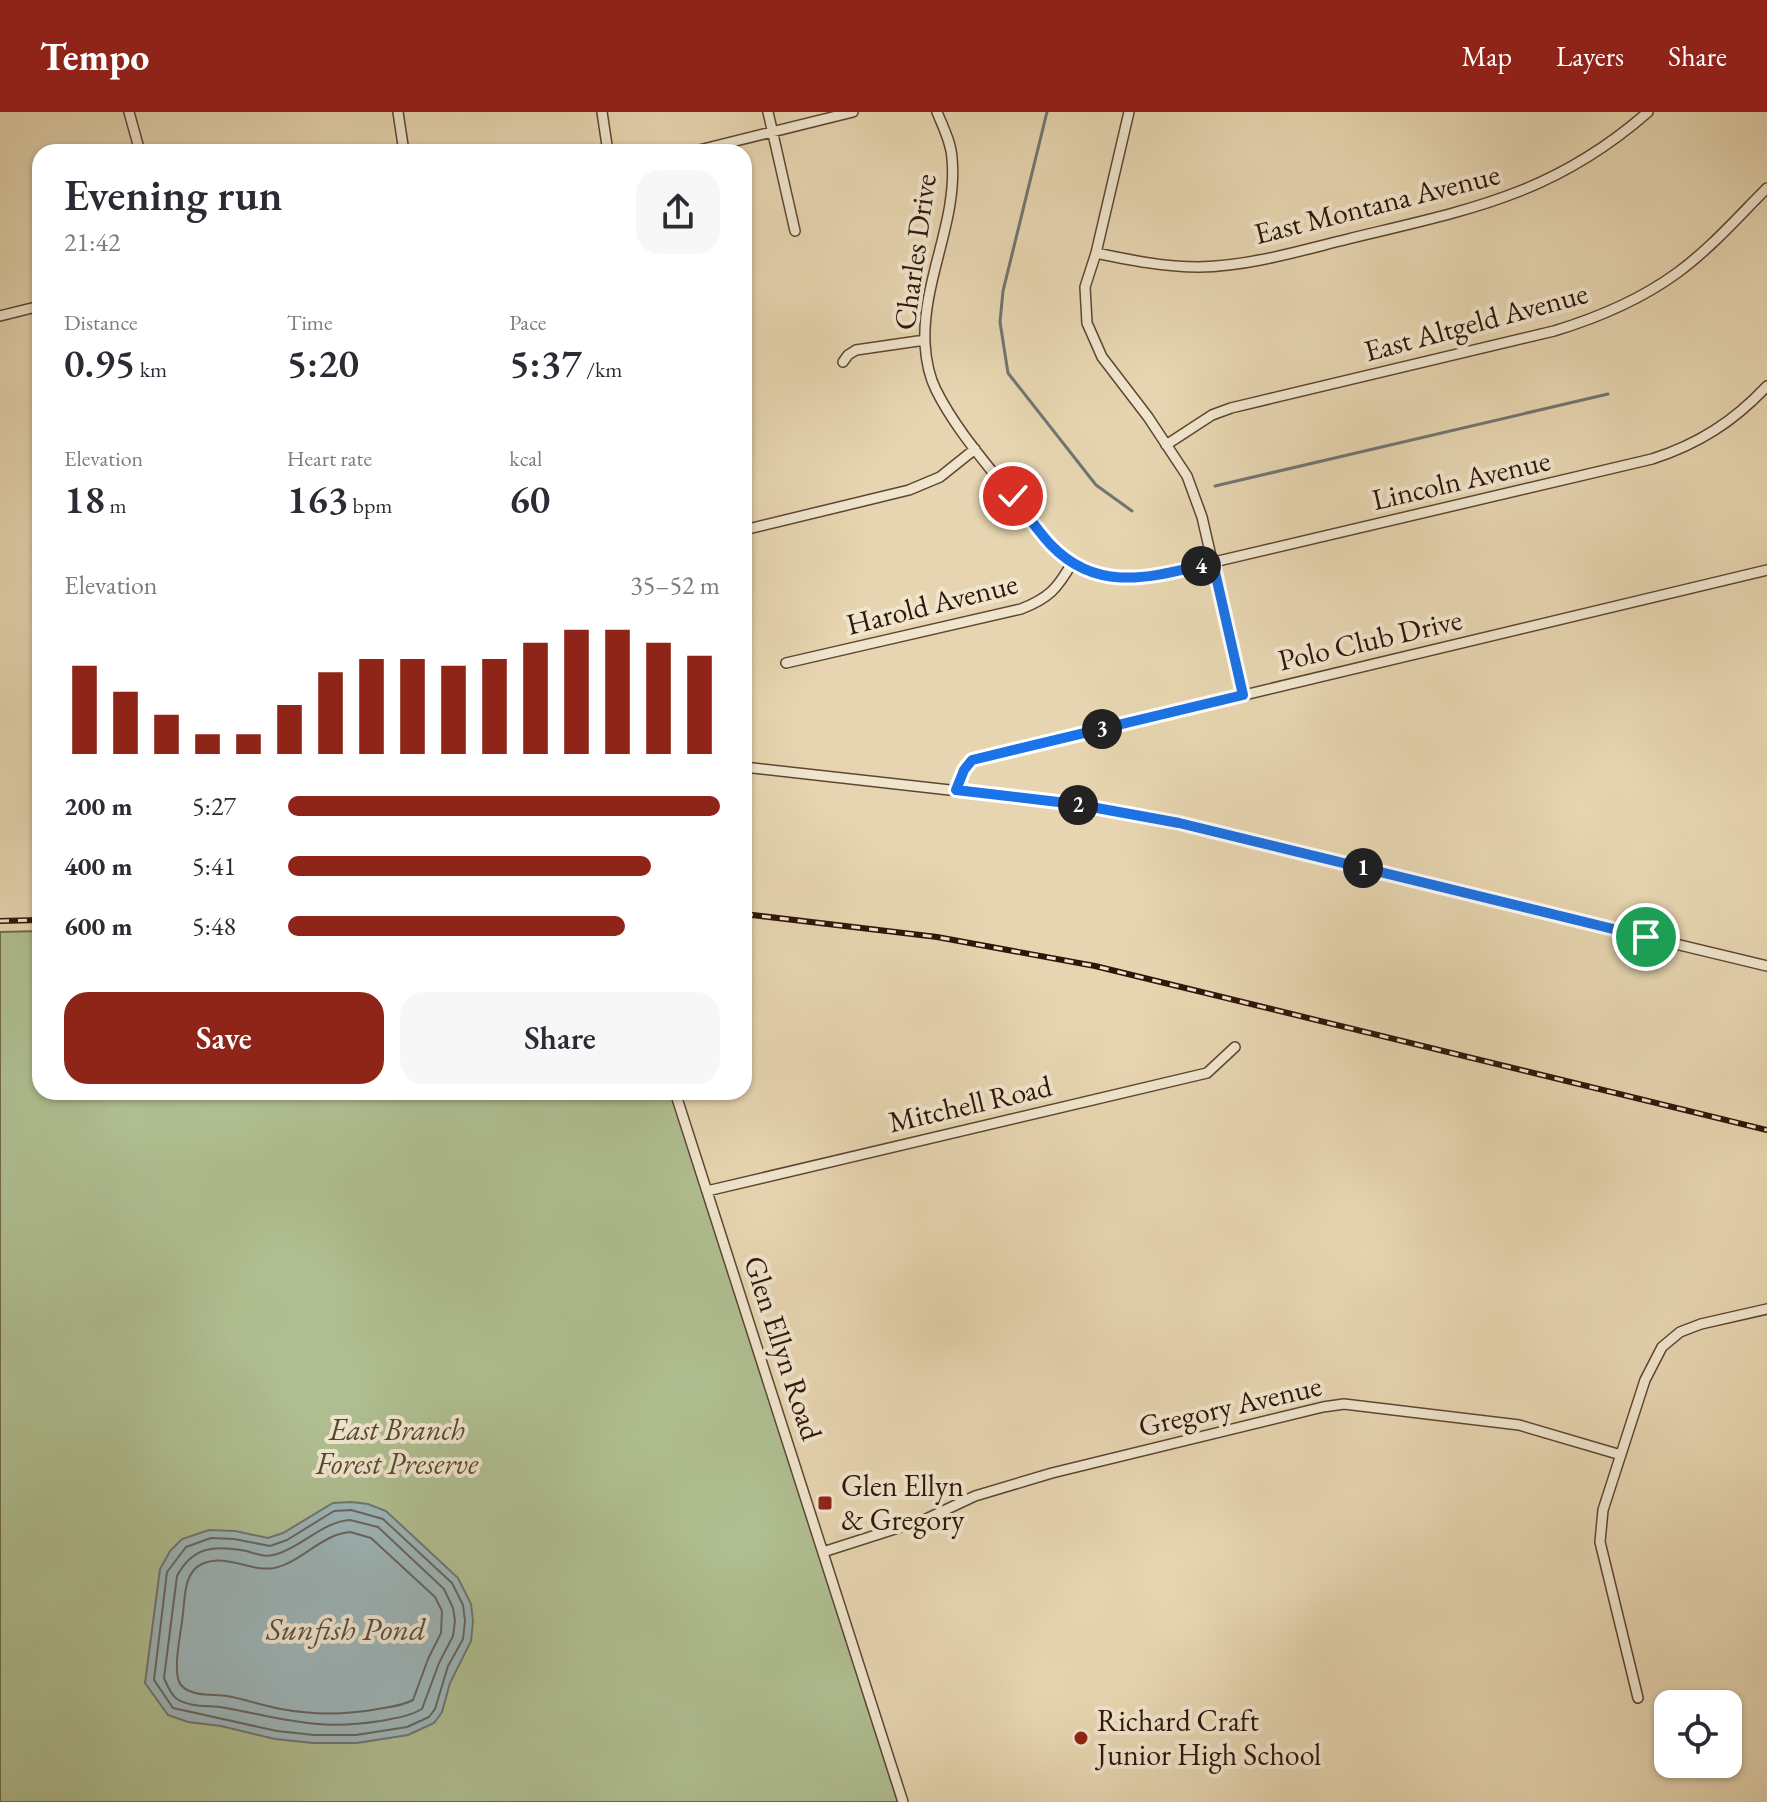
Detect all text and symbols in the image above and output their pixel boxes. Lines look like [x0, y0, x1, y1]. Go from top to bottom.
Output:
text: Tempo [40, 32, 149, 81]
text: Map [1462, 38, 1512, 74]
text: Layers [1556, 38, 1624, 74]
text: Share [1668, 38, 1727, 74]
street label: East Montana Avenue [1250, 154, 1504, 253]
text: Evening run [64, 166, 283, 223]
button: share [636, 170, 720, 254]
street label: Charles Drive [884, 171, 945, 333]
text: 21:42 [64, 225, 120, 259]
street label: East Altgeld Avenue [1360, 273, 1592, 370]
text: Distance [64, 308, 137, 337]
text: Time [287, 308, 332, 337]
text: Pace [509, 308, 546, 337]
text: 0.95 [64, 337, 135, 389]
text: 5:20 [287, 337, 359, 389]
text: 5:37 [509, 337, 582, 389]
text: km [135, 355, 167, 384]
text: /km [582, 355, 622, 384]
street label: Lincoln Avenue [1368, 440, 1554, 519]
text: Elevation [64, 444, 143, 473]
text: Heart rate [287, 444, 372, 473]
text: kcal [509, 444, 542, 473]
pin [979, 462, 1047, 530]
text: 18 [64, 473, 105, 525]
text: 163 [287, 473, 348, 525]
text: 60 [509, 473, 550, 525]
icon: check [991, 474, 1035, 518]
text: m [105, 491, 127, 520]
text: bpm [348, 491, 392, 520]
pin: 4 [1181, 546, 1221, 586]
text: 4 [1195, 551, 1207, 580]
street label: Harold Avenue [842, 563, 1022, 644]
text: Elevation [64, 568, 158, 602]
text: 35–52 m [630, 568, 720, 602]
street label: Polo Club Drive [1274, 599, 1466, 680]
pin: 3 [1082, 709, 1122, 749]
text: 3 [1096, 714, 1108, 743]
pin: 2 [1058, 785, 1098, 825]
text: 200 m [64, 789, 132, 823]
text: 5:27 [192, 789, 236, 823]
text: 2 [1072, 790, 1084, 819]
pin: 1 [1343, 848, 1383, 888]
text: 400 m [64, 849, 132, 883]
text: 5:41 [192, 849, 236, 883]
text: 1 [1357, 853, 1369, 882]
pin [1612, 903, 1680, 971]
text: 600 m [64, 909, 132, 943]
text: 5:48 [192, 909, 236, 943]
icon: arrive [1624, 915, 1668, 959]
button: Save [64, 992, 384, 1084]
button: Share [400, 992, 720, 1084]
street label: Mitchell Road [884, 1066, 1056, 1141]
street label: Glen Ellyn Road [735, 1251, 832, 1446]
street label: Gregory Avenue [1135, 1366, 1325, 1446]
park label: East Branch Forest Preserve [315, 1410, 479, 1483]
place label: Glen Ellyn & Gregory [841, 1466, 965, 1539]
marker: Glen Ellyn & Gregory [816, 1494, 834, 1512]
water label: Sunfish Pond [265, 1608, 426, 1650]
map controls [1654, 1690, 1742, 1778]
button: locate [1654, 1690, 1742, 1778]
place label: Richard Craft Junior High School [1094, 1701, 1321, 1774]
marker: Richard Craft Junior High School [1072, 1729, 1090, 1747]

